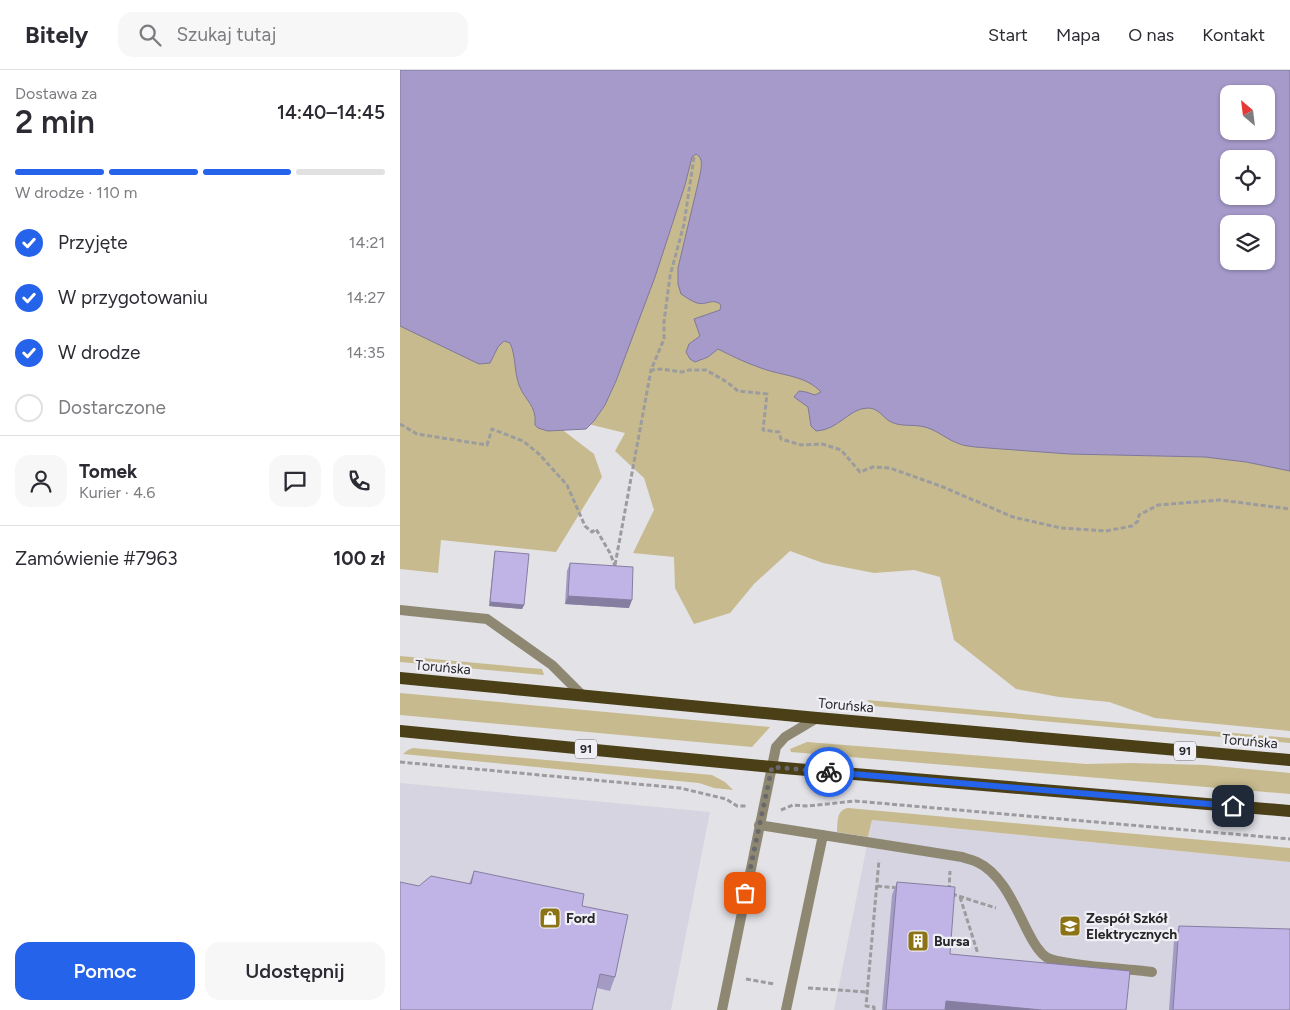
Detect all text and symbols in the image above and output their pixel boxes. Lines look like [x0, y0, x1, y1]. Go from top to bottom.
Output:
search box [118, 12, 468, 57]
text: Bitely [25, 20, 88, 49]
icon: search [136, 21, 164, 49]
text: Szukaj tutaj [176, 23, 276, 46]
text: Start [988, 24, 1028, 46]
text: Mapa [1056, 24, 1100, 46]
text: O nas [1128, 24, 1174, 46]
text: Kontakt [1202, 24, 1265, 46]
text: Dostawa za [15, 84, 97, 103]
north arrow [1220, 85, 1275, 140]
map controls [1220, 85, 1275, 270]
text: 14:40–14:45 [277, 101, 385, 124]
text: 2 min [15, 103, 95, 141]
button: locate [1220, 150, 1275, 205]
text: W drodze · 110 m [15, 183, 137, 202]
button: layers [1220, 215, 1275, 270]
icon: check [15, 229, 43, 257]
text: Przyjęte [58, 231, 128, 254]
text: 14:21 [349, 233, 385, 252]
icon: check [15, 284, 43, 312]
text: W przygotowaniu [58, 286, 208, 309]
text: 14:27 [347, 288, 385, 307]
icon: check [15, 339, 43, 367]
text: W drodze [58, 341, 140, 364]
text: 14:35 [347, 343, 385, 362]
text: Dostarczone [58, 396, 166, 419]
button: person [15, 455, 67, 507]
button: chat [269, 455, 321, 507]
button: phone [333, 455, 385, 507]
text: Tomek [79, 460, 137, 483]
text: Kurier · 4.6 [79, 483, 155, 502]
text: Zamówienie #7963 [15, 547, 178, 570]
text: 100 zł [333, 547, 385, 570]
street label: Toruńska [414, 657, 471, 678]
street label: Toruńska [817, 695, 874, 716]
street label: Toruńska [1221, 731, 1278, 752]
road number: 91 [575, 740, 597, 759]
road number: 91 [1174, 741, 1196, 760]
courier [804, 747, 854, 797]
icon: bike [815, 758, 843, 786]
pin [1212, 785, 1254, 827]
icon: home [1219, 792, 1247, 820]
pin [724, 872, 766, 914]
icon: bag [731, 879, 759, 907]
shop icon: Ford [538, 906, 562, 930]
place label: Ford [566, 910, 595, 927]
place label: Zespół Szkół Elektrycznych [1086, 910, 1177, 943]
school or university icon: Zespół Szkół Elektrycznych [1058, 914, 1082, 938]
building icon: Bursa [906, 929, 930, 953]
place label: Bursa [934, 933, 970, 950]
button: Pomoc [15, 942, 195, 1000]
button: Udostępnij [205, 942, 385, 1000]

